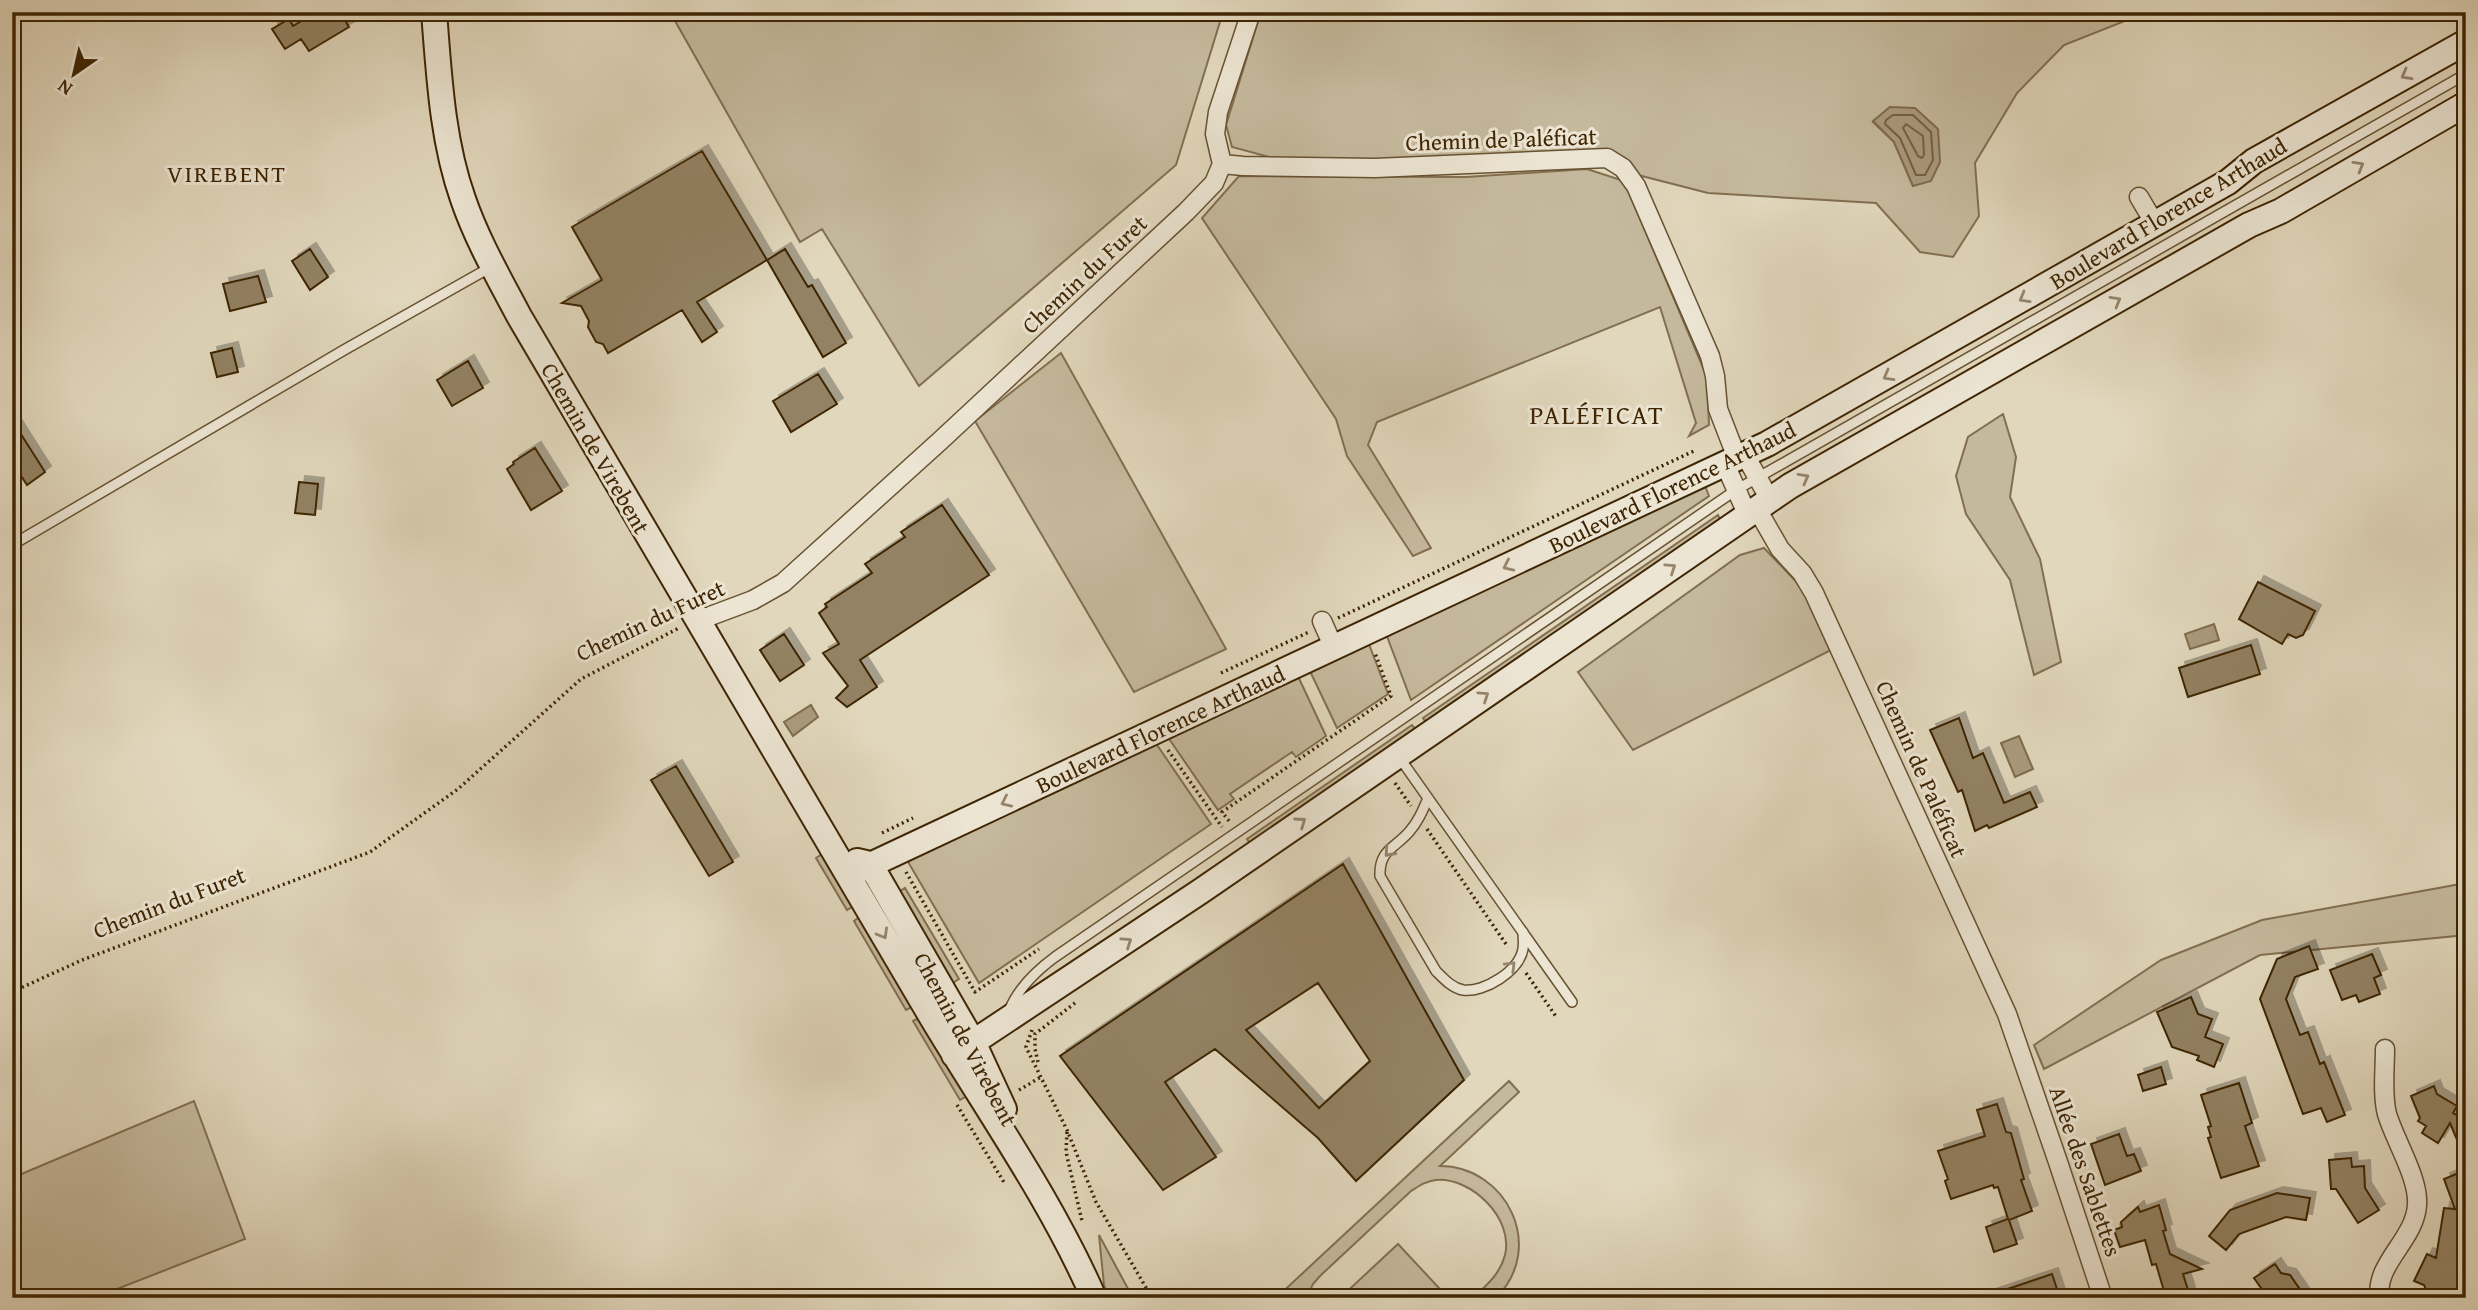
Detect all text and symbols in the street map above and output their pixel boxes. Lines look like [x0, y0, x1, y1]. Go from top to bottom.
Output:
north arrow [38, 38, 108, 108]
one-way arrow [2401, 67, 2414, 80]
text: N [51, 73, 78, 103]
street label: Chemin de Paléficat [1405, 119, 1597, 159]
street label: Boulevard Florence Arthaud [2043, 129, 2293, 297]
district label: VIREBENT [167, 156, 287, 191]
one-way arrow [2352, 161, 2365, 174]
street label: Chemin du Furet [1014, 207, 1154, 341]
one-way arrow [2019, 290, 2032, 303]
one-way arrow [2109, 296, 2121, 309]
street label: Chemin de Virebent [534, 356, 658, 540]
one-way arrow [1883, 368, 1896, 381]
district label: PALÉFICAT [1529, 395, 1665, 434]
street label: Boulevard Florence Arthaud [1543, 412, 1802, 561]
one-way arrow [1797, 473, 1810, 486]
one-way arrow [1503, 558, 1515, 572]
one-way arrow [1664, 563, 1677, 576]
street label: Chemin du Furet [570, 571, 730, 669]
street label: Boulevard Florence Arthaud [1030, 656, 1291, 801]
street label: Chemin de Paléficat [1868, 675, 1976, 863]
one-way arrow [1476, 692, 1489, 704]
one-way arrow [1000, 793, 1013, 807]
one-way arrow [1293, 818, 1306, 830]
one-way arrow [1384, 844, 1397, 857]
street label: Chemin du Furet [88, 858, 250, 946]
one-way arrow [875, 927, 888, 940]
one-way arrow [1119, 937, 1132, 950]
street label: Chemin de Virebent [906, 946, 1026, 1132]
one-way arrow [1502, 962, 1515, 975]
street label: Allée des Sablettes [2041, 1081, 2131, 1261]

